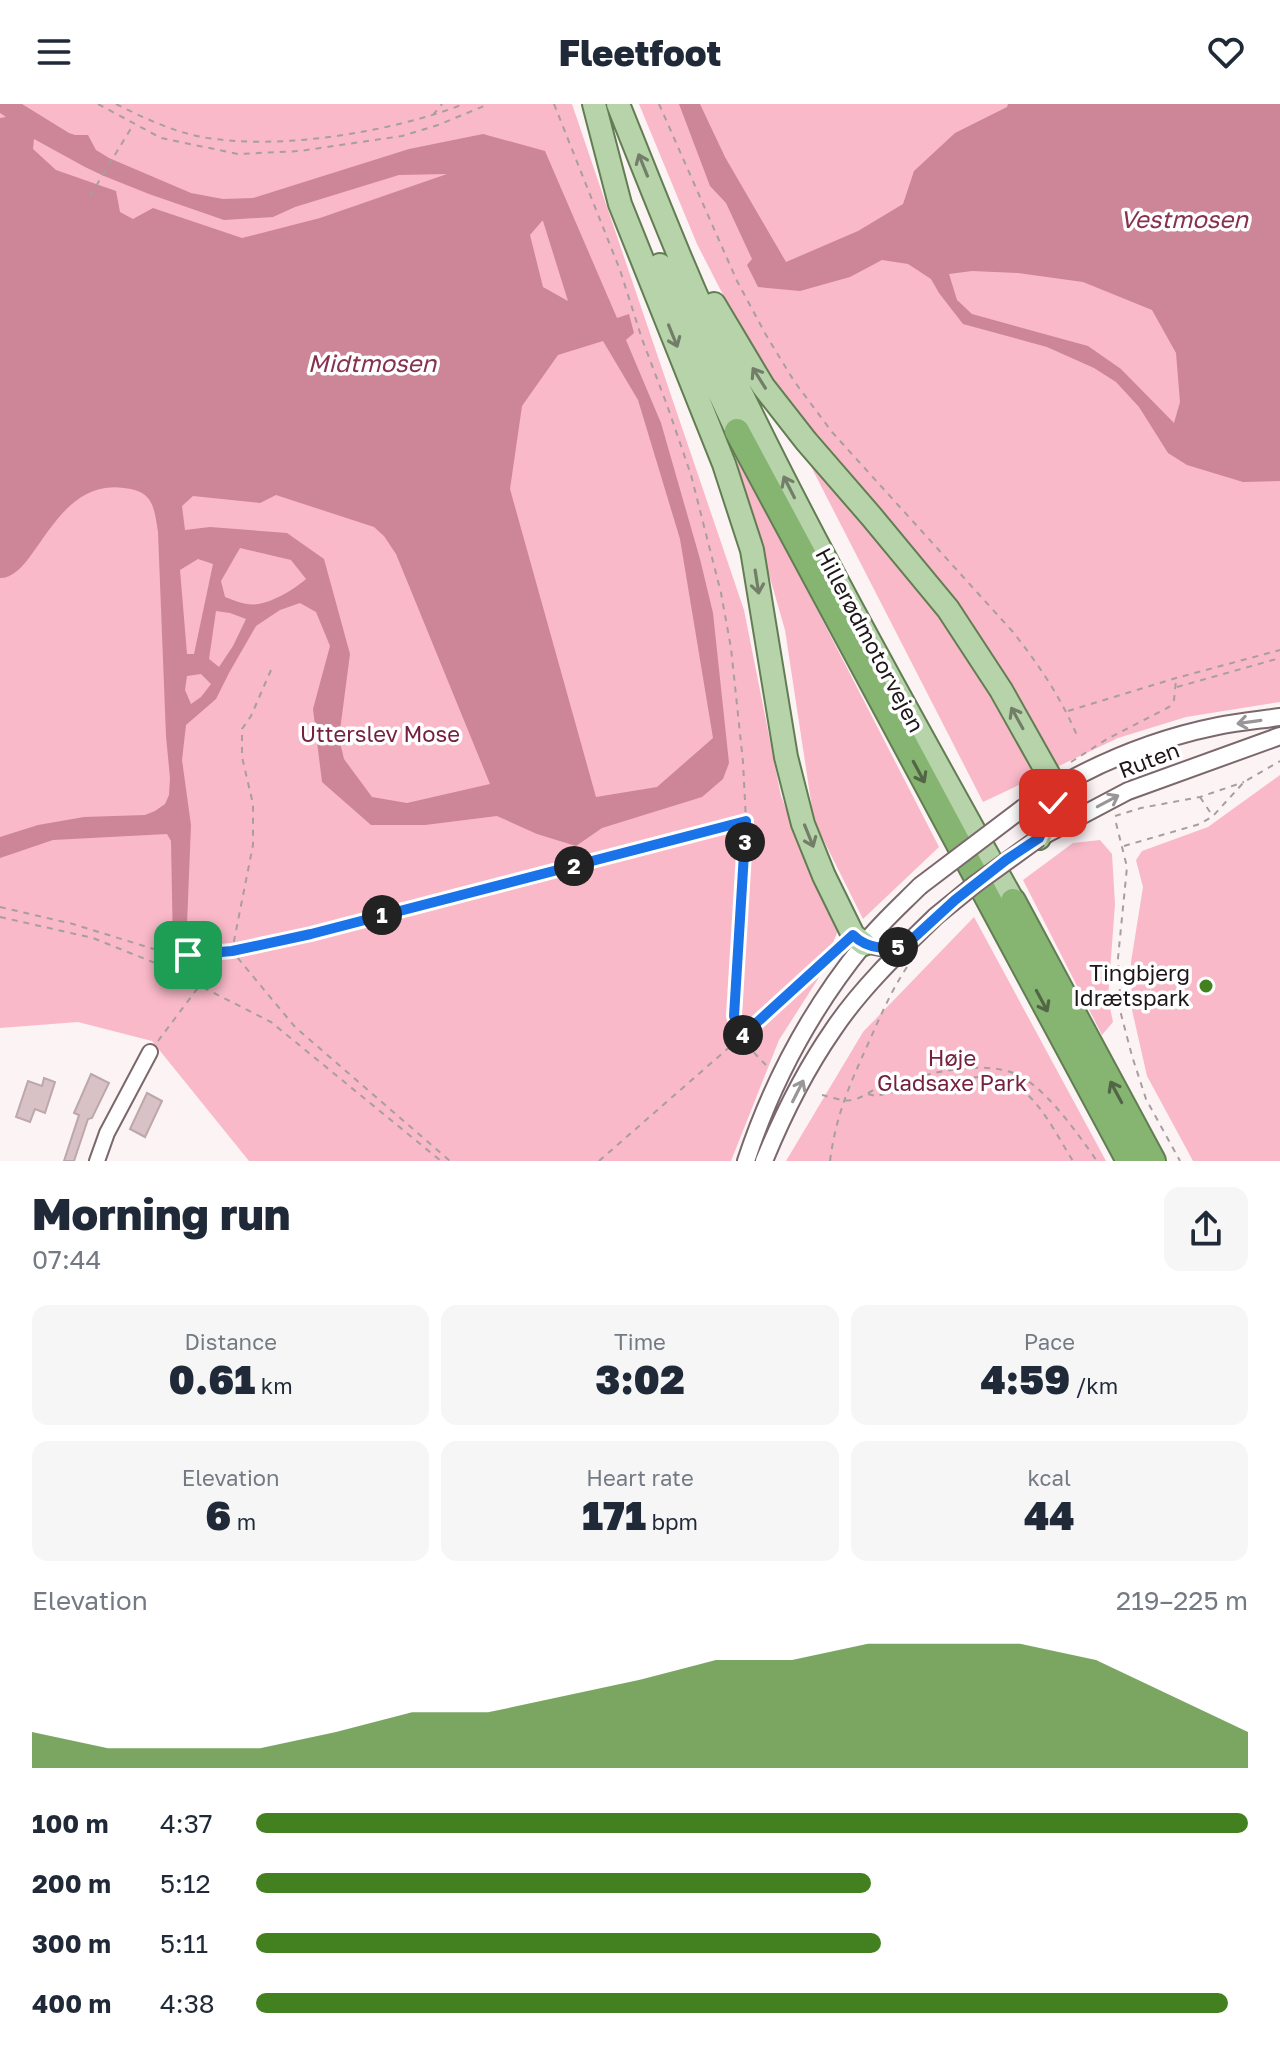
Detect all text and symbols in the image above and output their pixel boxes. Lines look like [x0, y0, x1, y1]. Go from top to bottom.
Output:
icon: menu [32, 30, 76, 74]
icon: heart [1204, 30, 1248, 74]
text: Fleetfoot [559, 31, 721, 74]
one-way arrow [634, 153, 649, 177]
water label: Vestmosen [1120, 204, 1249, 233]
one-way arrow [667, 323, 681, 348]
water label: Midtmosen [308, 348, 437, 377]
one-way arrow [750, 367, 766, 390]
one-way arrow [781, 476, 796, 500]
street label: Hillerødmotorvejen [810, 543, 931, 737]
one-way arrow [750, 569, 765, 594]
one-way arrow [1009, 707, 1024, 731]
one-way arrow [1237, 715, 1262, 730]
park label: Utterslev Mose [300, 720, 460, 747]
street label: Ruten [1115, 736, 1183, 783]
one-way arrow [911, 760, 927, 783]
pin [1019, 769, 1087, 837]
icon: check [1031, 781, 1075, 825]
one-way arrow [1095, 793, 1119, 809]
pin: 3 [725, 822, 765, 862]
one-way arrow [802, 823, 817, 848]
text: 3 [738, 828, 752, 855]
pin: 2 [554, 846, 594, 886]
text: 2 [567, 852, 581, 879]
pin: 1 [362, 895, 402, 935]
text: 1 [376, 901, 388, 928]
pin [154, 921, 222, 989]
pin: 5 [878, 927, 918, 967]
icon: arrive [166, 933, 210, 977]
text: 5 [891, 933, 905, 960]
place label: Tingbjerg Idrætspark [1073, 959, 1190, 1011]
marker: Tingbjerg Idrætspark [1197, 977, 1215, 995]
one-way arrow [1035, 988, 1050, 1012]
pin: 4 [723, 1015, 763, 1055]
text: 4 [736, 1021, 750, 1048]
park label: Høje Gladsaxe Park [877, 1044, 1027, 1096]
one-way arrow [791, 1079, 806, 1103]
one-way arrow [1108, 1081, 1124, 1105]
text: Morning run [32, 1187, 290, 1240]
button: share [1164, 1187, 1248, 1271]
text: 07:44 [32, 1244, 101, 1275]
text: Distance [184, 1328, 277, 1355]
text: Time [614, 1328, 666, 1355]
text: Pace [1024, 1328, 1075, 1355]
text: 0.61 [169, 1355, 255, 1403]
text: 3:02 [595, 1355, 685, 1403]
text: 4:59 [980, 1355, 1070, 1403]
text: km [255, 1372, 293, 1399]
text: /km [1070, 1372, 1118, 1399]
text: Elevation [182, 1464, 280, 1491]
text: Heart rate [586, 1464, 694, 1491]
text: kcal [1028, 1464, 1071, 1491]
text: 6 [205, 1491, 231, 1539]
text: 171 [582, 1491, 646, 1539]
text: 44 [1024, 1491, 1075, 1539]
text: m [231, 1508, 256, 1535]
text: bpm [646, 1508, 698, 1535]
text: Elevation [32, 1585, 148, 1616]
text: 219–225 m [1116, 1585, 1248, 1616]
text: 100 m [32, 1808, 108, 1839]
text: 4:37 [160, 1808, 213, 1839]
text: 200 m [32, 1868, 111, 1899]
text: 5:12 [160, 1868, 211, 1899]
text: 300 m [32, 1928, 111, 1959]
text: 5:11 [160, 1928, 208, 1959]
text: 400 m [32, 1988, 111, 2019]
text: 4:38 [160, 1988, 215, 2019]

